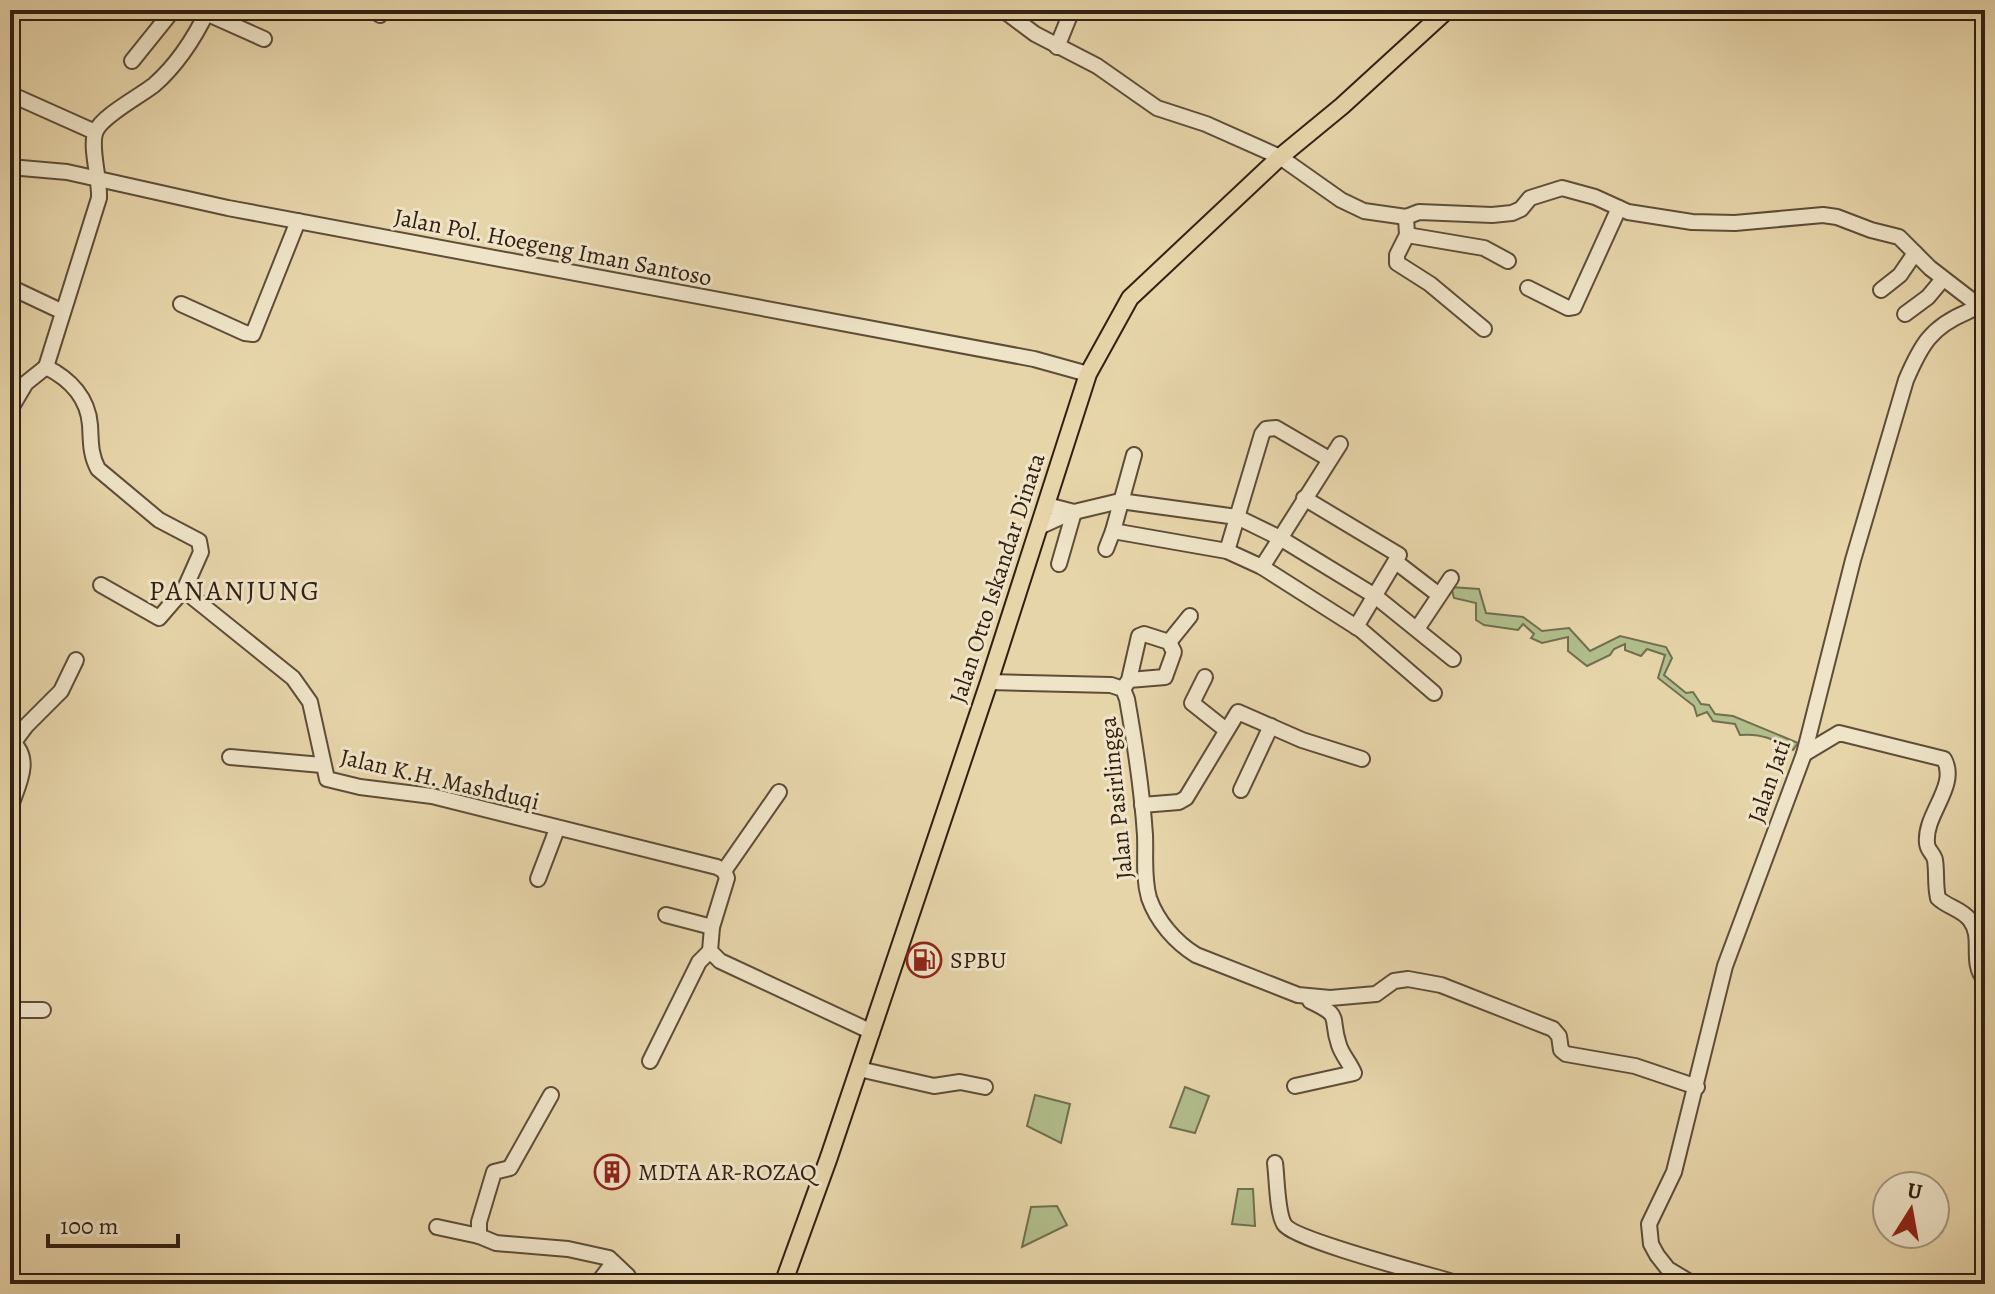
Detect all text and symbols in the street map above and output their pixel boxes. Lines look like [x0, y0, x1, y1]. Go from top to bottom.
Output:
street label: Jalan Pol. Hoegeng Iman Santoso [391, 200, 715, 294]
street label: Jalan Otto Iskandar Dinata [941, 448, 1053, 707]
district label: PANANJUNG [149, 572, 321, 610]
street label: Jalan Pasirlingga [1091, 714, 1140, 881]
street label: Jalan Jati [1740, 735, 1798, 827]
street label: Jalan K.H. Mashduqi [337, 741, 543, 817]
fuel station icon: SPBU [905, 941, 943, 979]
place label: SPBU [950, 944, 1007, 976]
building icon: MDTA AR-ROZAQ [593, 1153, 631, 1191]
place label: MDTA AR-ROZAQ [638, 1156, 820, 1188]
north arrow [1871, 1170, 1951, 1250]
text: U [1905, 1175, 1925, 1208]
scale bar [48, 1198, 178, 1248]
text: 100 m [60, 1210, 119, 1242]

